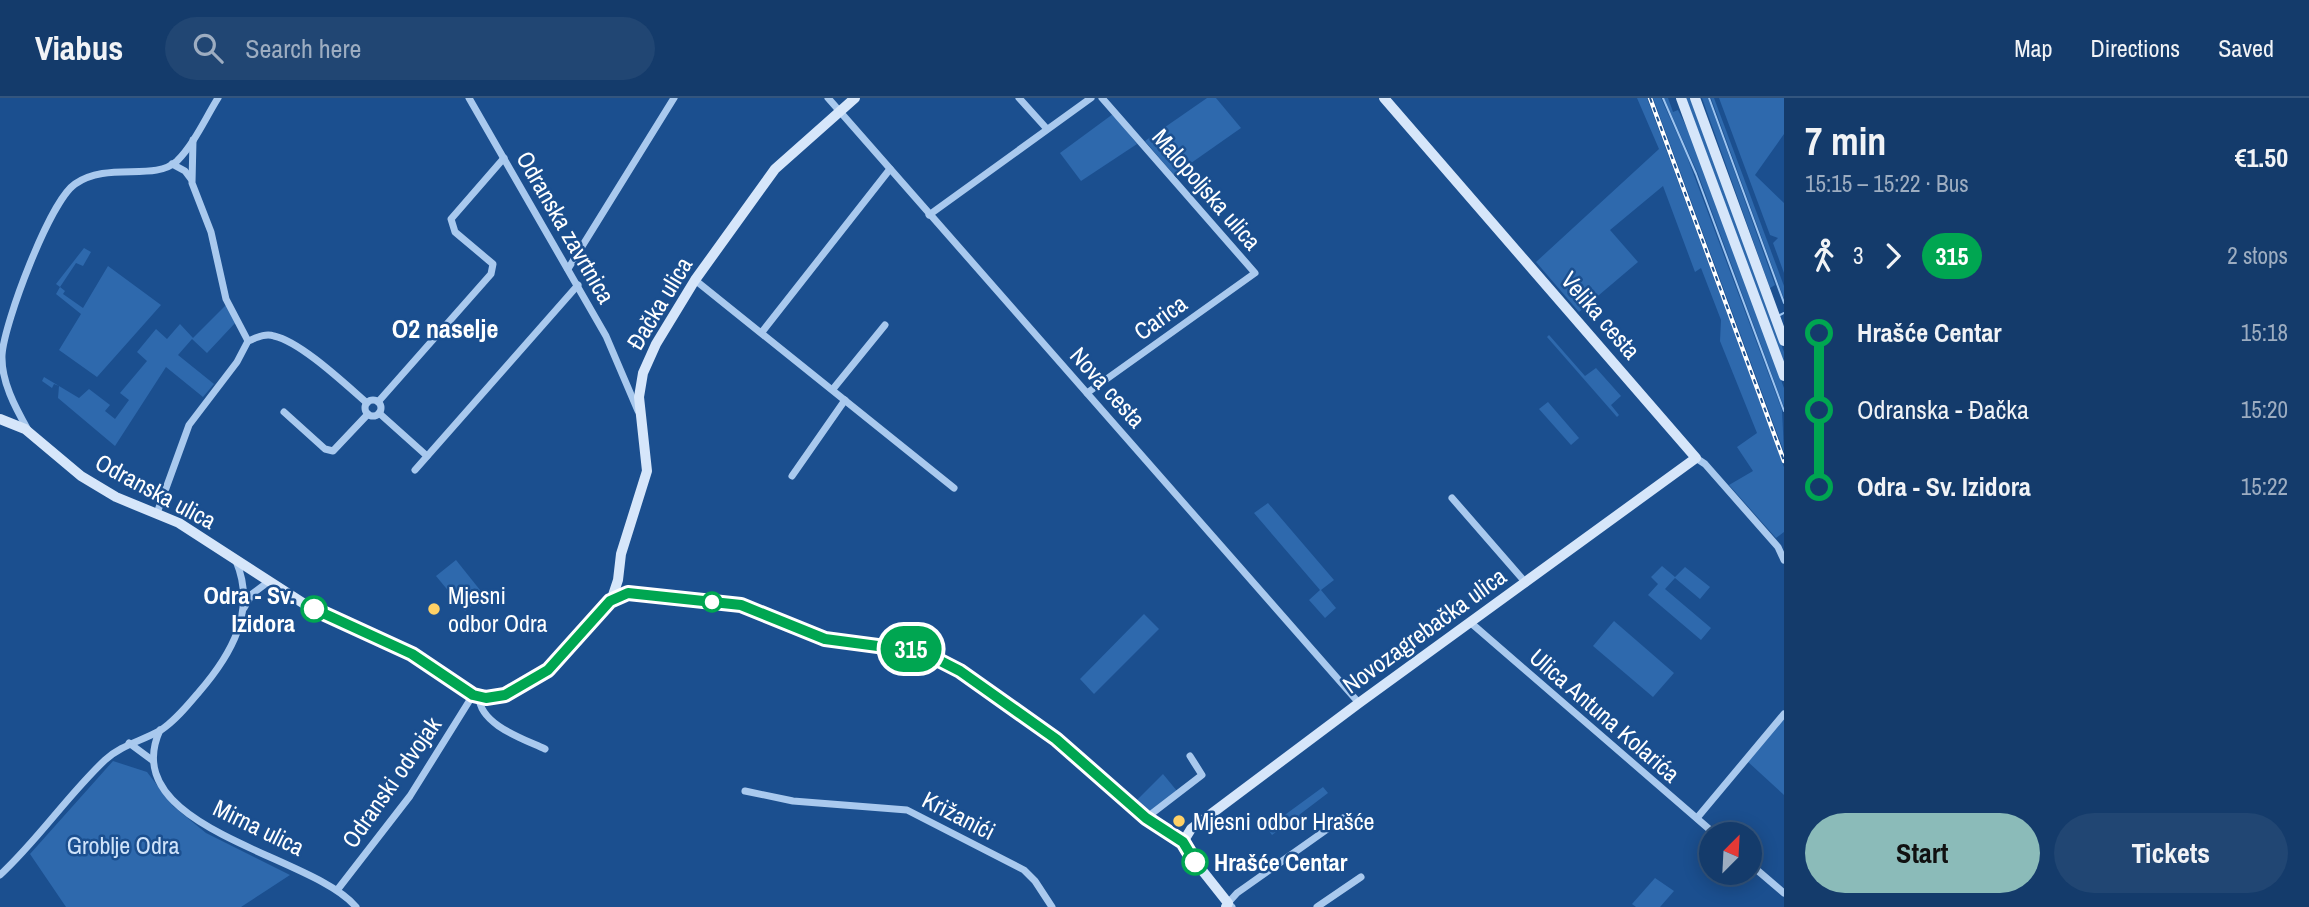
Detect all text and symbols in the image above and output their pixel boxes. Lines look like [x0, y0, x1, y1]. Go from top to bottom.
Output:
search box [165, 17, 655, 80]
text: Viabus [35, 26, 123, 70]
icon: search [189, 29, 227, 67]
text: Search here [245, 31, 361, 66]
text: Map [2014, 32, 2052, 64]
text: Directions [2090, 32, 2180, 64]
text: Saved [2218, 32, 2274, 64]
text: 7 min [1805, 116, 1886, 167]
street label: Malopoljska ulica [1145, 122, 1269, 256]
text: €1.50 [2235, 140, 2288, 175]
street label: Odranska zavrtnica [509, 145, 623, 309]
text: 15:15 – 15:22 · Bus [1805, 168, 1969, 199]
icon: walk [1805, 237, 1843, 275]
icon: forward [1874, 237, 1912, 275]
text: 3 [1853, 240, 1864, 271]
text: 315 [1936, 240, 1968, 272]
text: 2 stops [2227, 240, 2288, 271]
street label: Đačka ulica [619, 251, 699, 355]
street label: Velika cesta [1554, 264, 1648, 366]
street label: Carica [1127, 287, 1193, 347]
district label: O2 naselje [392, 311, 498, 346]
text: Hrašće Centar [1857, 315, 2002, 350]
text: 15:18 [2241, 317, 2288, 348]
street label: Nova cesta [1063, 340, 1153, 434]
text: Odranska - Đačka [1857, 392, 2029, 427]
text: 15:20 [2241, 394, 2288, 425]
street label: Odranska ulica [90, 446, 222, 536]
text: Odra - Sv. Izidora [1857, 469, 2031, 504]
text: 15:22 [2241, 471, 2288, 502]
street label: Novozagrebačka ulica [1336, 560, 1512, 700]
place label: Odra - Sv. Izidora [203, 579, 295, 639]
place label: Mjesni odbor Odra [448, 579, 548, 639]
unlabelled marker [702, 592, 722, 612]
marker: Odra - Sv. Izidora [301, 596, 327, 622]
marker: Mjesni odbor Odra [426, 601, 442, 617]
line badge: 315 [871, 626, 951, 672]
text: 315 [895, 633, 927, 665]
street label: Ulica Antuna Kolarića [1523, 641, 1687, 789]
street label: Odranski odvojak [334, 710, 448, 854]
street label: Križanići [917, 783, 1001, 847]
street label: Mirna ulica [208, 791, 310, 863]
place label: Mjesni odbor Hrašće [1193, 805, 1375, 837]
marker: Mjesni odbor Hrašće [1171, 813, 1187, 829]
button: Start [1805, 813, 2040, 893]
button: Tickets [2054, 813, 2288, 893]
north arrow [1699, 822, 1762, 886]
map controls [1699, 822, 1762, 885]
park label: Groblje Odra [67, 829, 179, 861]
place label: Hrašće Centar [1214, 846, 1348, 878]
marker: Hrašće Centar [1182, 849, 1208, 875]

